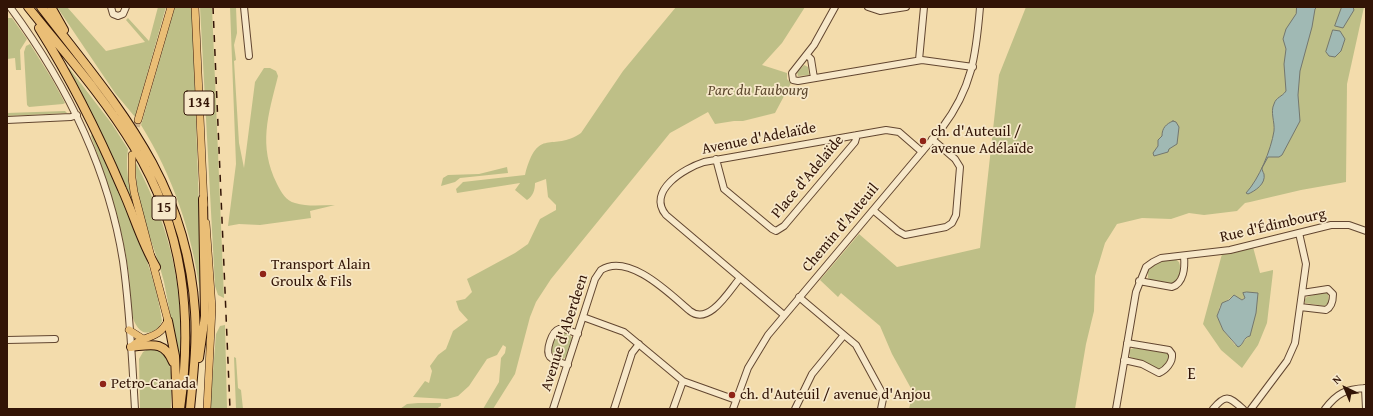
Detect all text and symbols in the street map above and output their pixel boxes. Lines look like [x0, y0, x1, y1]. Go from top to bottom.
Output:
park label: Parc du Faubourg [708, 82, 808, 100]
road number: 134 [184, 91, 214, 115]
street label: Avenue d'Adelaïde [700, 119, 818, 159]
place label: ch. d'Auteuil / avenue Adélaïde [931, 123, 1034, 158]
street label: Place d'Adelaïde [768, 132, 848, 222]
marker: ch. d'Auteuil / avenue Adélaïde [918, 136, 928, 146]
street label: Chemin d'Auteuil [799, 180, 883, 276]
road number: 15 [152, 196, 176, 220]
street label: Rue d'Édimbourg [1218, 205, 1328, 247]
place label: Transport Alain Groulx & Fils [271, 256, 370, 291]
marker: Transport Alain Groulx & Fils [258, 269, 268, 279]
street label: Avenue d'Aberdeen [538, 272, 592, 394]
district label: E [1187, 365, 1197, 385]
north arrow [1325, 368, 1365, 408]
text: N [1328, 371, 1345, 388]
place label: Petro-Canada [111, 375, 196, 393]
marker: Petro-Canada [98, 379, 108, 389]
place label: ch. d'Auteuil / avenue d'Anjou [740, 386, 930, 404]
marker: ch. d'Auteuil / avenue d'Anjou [727, 390, 737, 400]

